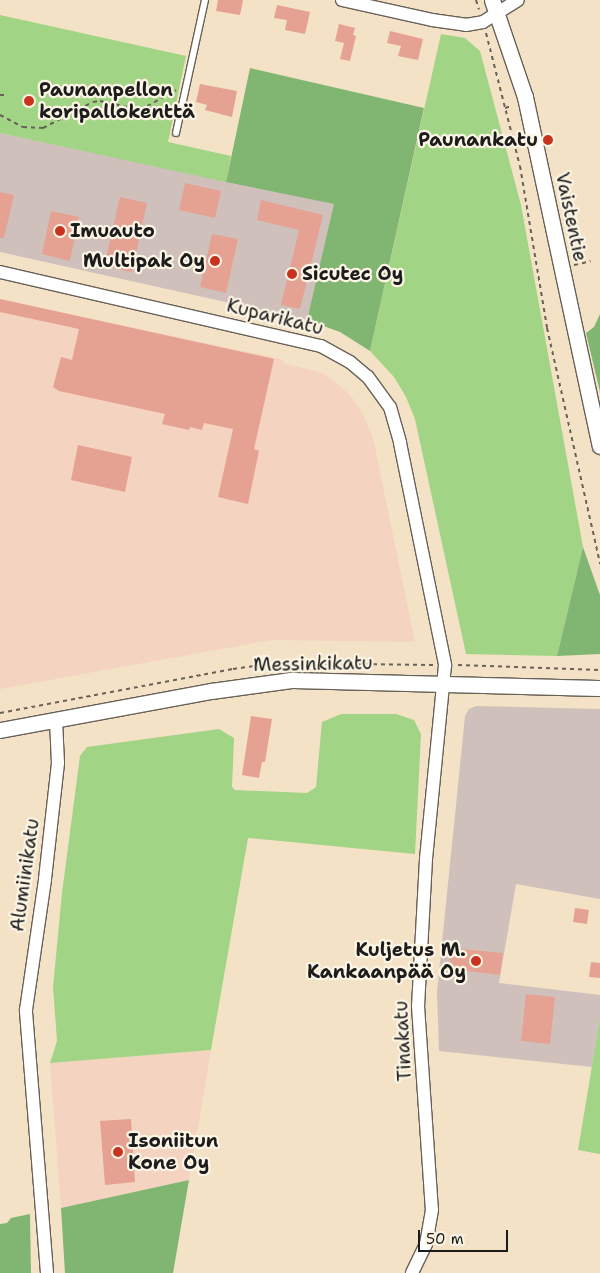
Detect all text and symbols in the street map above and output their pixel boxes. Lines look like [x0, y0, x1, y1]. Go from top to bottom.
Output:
place label: Paunanpellon koripallokenttä [39, 79, 195, 123]
marker: Paunanpellon koripallokenttä [23, 95, 35, 107]
place label: Paunankatu [418, 129, 538, 151]
marker: Paunankatu [542, 134, 554, 146]
street label: Vaistentie [550, 170, 592, 264]
place label: Imuauto [70, 220, 155, 242]
marker: Imuauto [54, 225, 66, 237]
place label: Multipak Oy [83, 250, 205, 272]
marker: Multipak Oy [209, 255, 221, 267]
place label: Sicutec Oy [302, 263, 403, 285]
marker: Sicutec Oy [286, 268, 298, 280]
street label: Kuparikatu [224, 294, 326, 340]
street label: Messinkikatu [253, 652, 373, 676]
street label: Alumiinikatu [6, 817, 44, 933]
place label: Kuljetus M. Kankaanpää Oy [307, 939, 466, 983]
marker: Kuljetus M. Kankaanpää Oy [470, 955, 482, 967]
street label: Tinakatu [390, 1000, 416, 1082]
place label: Isoniitun Kone Oy [128, 1130, 218, 1174]
marker: Isoniitun Kone Oy [112, 1146, 124, 1158]
scale bar [420, 1220, 510, 1252]
text: 50 m [426, 1229, 464, 1249]

